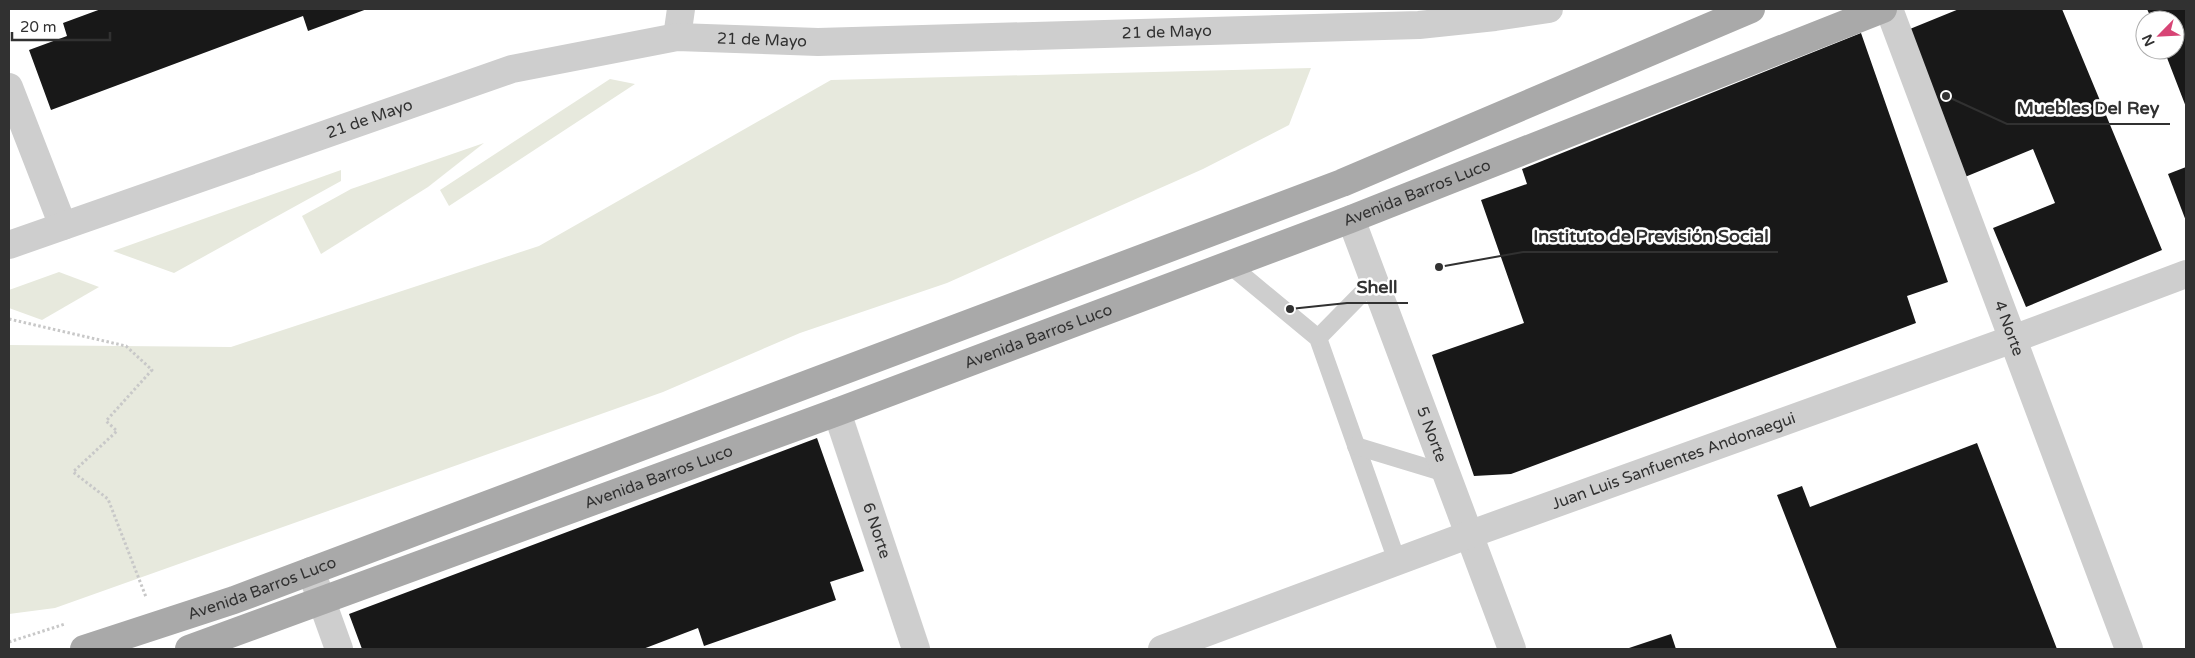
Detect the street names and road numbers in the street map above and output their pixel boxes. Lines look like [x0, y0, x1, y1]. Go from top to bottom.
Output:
street label: 21 de Mayo [1121, 21, 1212, 43]
street label: 21 de Mayo [717, 28, 807, 52]
street label: 21 de Mayo [324, 95, 415, 143]
street label: Avenida Barros Luco [1341, 155, 1494, 231]
street label: 4 Norte [1989, 298, 2028, 359]
street label: Avenida Barros Luco [961, 300, 1115, 373]
street label: 5 Norte [1412, 404, 1451, 465]
street label: Juan Luis Sanfuentes Andonaegui [1549, 408, 1798, 514]
street label: Avenida Barros Luco [582, 441, 736, 514]
street label: 6 Norte [858, 500, 895, 561]
street label: Avenida Barros Luco [185, 552, 339, 624]

